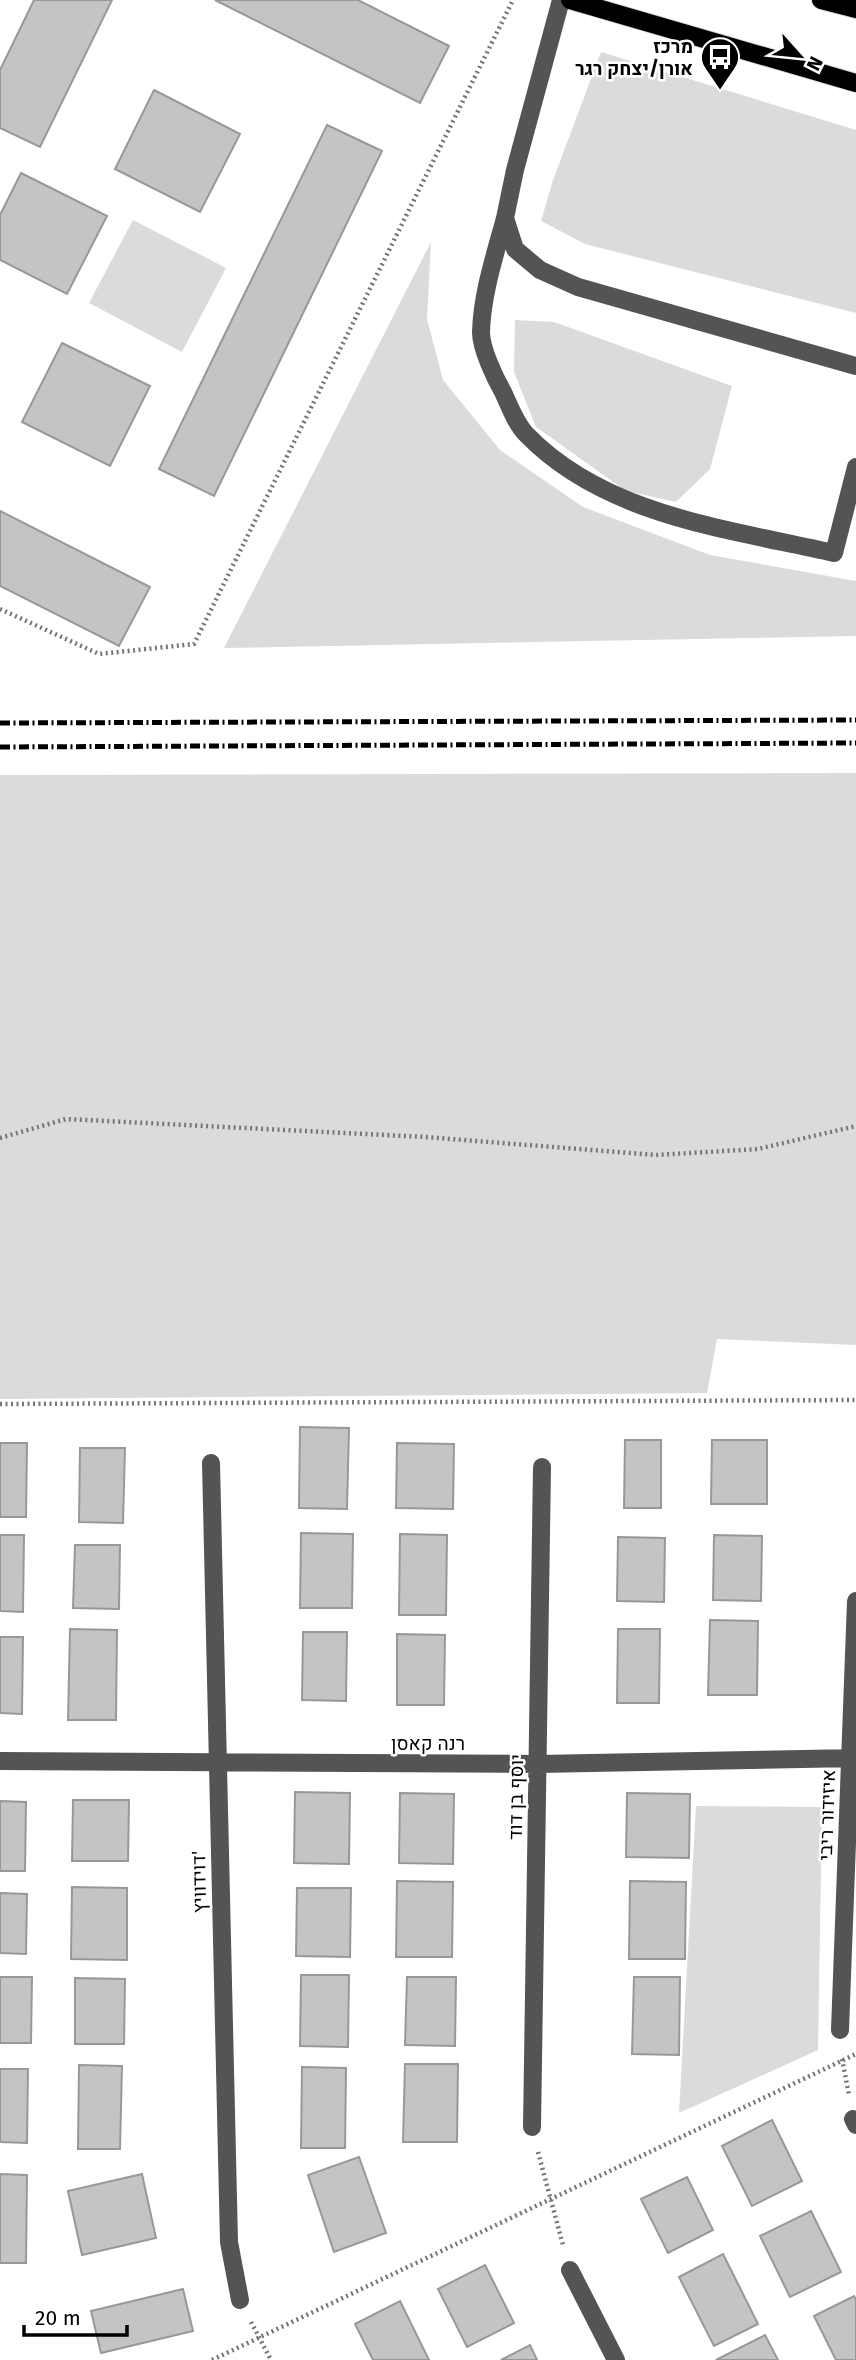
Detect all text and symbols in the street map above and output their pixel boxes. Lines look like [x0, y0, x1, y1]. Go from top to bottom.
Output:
north arrow [765, 21, 835, 91]
place label: מרכז אורן/יצחק רגר [575, 35, 693, 80]
bus stop icon: מרכז אורן/יצחק רגר [699, 36, 741, 91]
text: N [802, 53, 828, 74]
street label: רנה קאסן [391, 1732, 465, 1755]
street label: יוסף בן דוד [504, 1754, 528, 1840]
street label: איזידור ריבי [814, 1769, 840, 1861]
street label: דוידוויץ' [187, 1851, 211, 1913]
scale bar [24, 2294, 128, 2338]
text: 20 m [35, 2305, 81, 2331]

